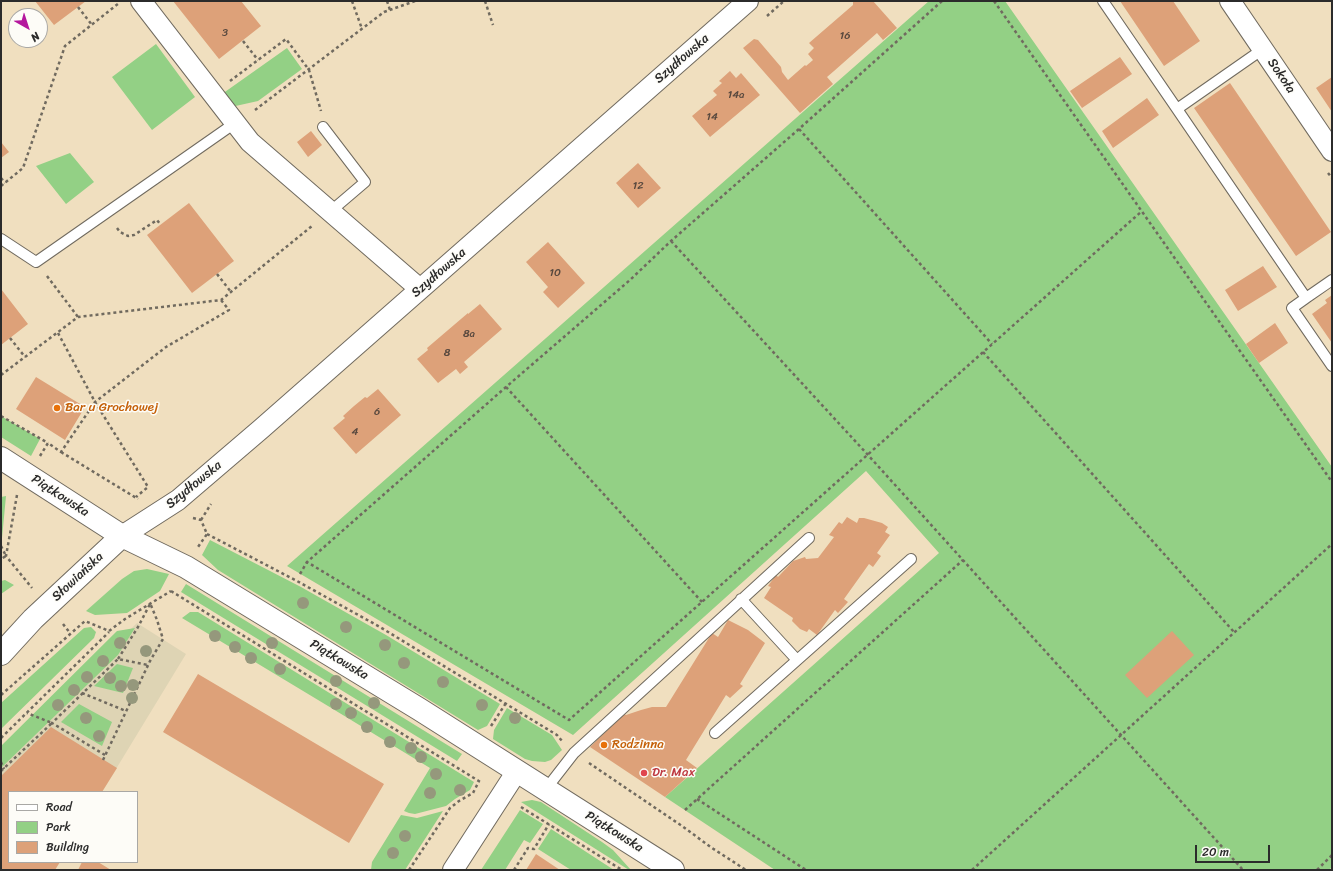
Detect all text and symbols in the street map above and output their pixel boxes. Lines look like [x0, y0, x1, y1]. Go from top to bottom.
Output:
north arrow [8, 8, 48, 48]
house number: 3 [222, 26, 228, 40]
text: N [26, 27, 44, 47]
house number: 16 [840, 29, 850, 43]
street label: Szydłowska [652, 31, 712, 87]
street label: Sokoła [1264, 55, 1298, 97]
house number: 14a [727, 88, 745, 102]
house number: 14 [706, 110, 718, 124]
house number: 12 [632, 179, 644, 193]
street label: Szydłowska [409, 245, 469, 301]
house number: 10 [549, 266, 561, 280]
house number: 8a [463, 327, 475, 341]
house number: 8 [444, 346, 450, 360]
place label: Bar u Grochowej [65, 400, 158, 416]
marker: Bar u Grochowej [52, 403, 62, 413]
house number: 6 [374, 405, 380, 419]
house number: 4 [352, 425, 358, 439]
street label: Szydłowska [163, 458, 225, 512]
street label: Piątkowska [28, 472, 92, 520]
street label: Słowiańska [49, 549, 107, 605]
street label: Piątkowska [307, 636, 371, 684]
place label: Rodzinna [612, 737, 664, 753]
marker: Rodzinna [599, 740, 609, 750]
place label: Dr. Max [652, 765, 695, 781]
marker: Dr. Max [639, 768, 649, 778]
legend [8, 791, 138, 863]
text: Road [46, 796, 72, 818]
street label: Piątkowska [582, 808, 646, 856]
text: Park [46, 816, 71, 838]
text: Building [46, 836, 89, 858]
scale bar [1197, 837, 1272, 863]
text: 20 m [1202, 841, 1229, 863]

